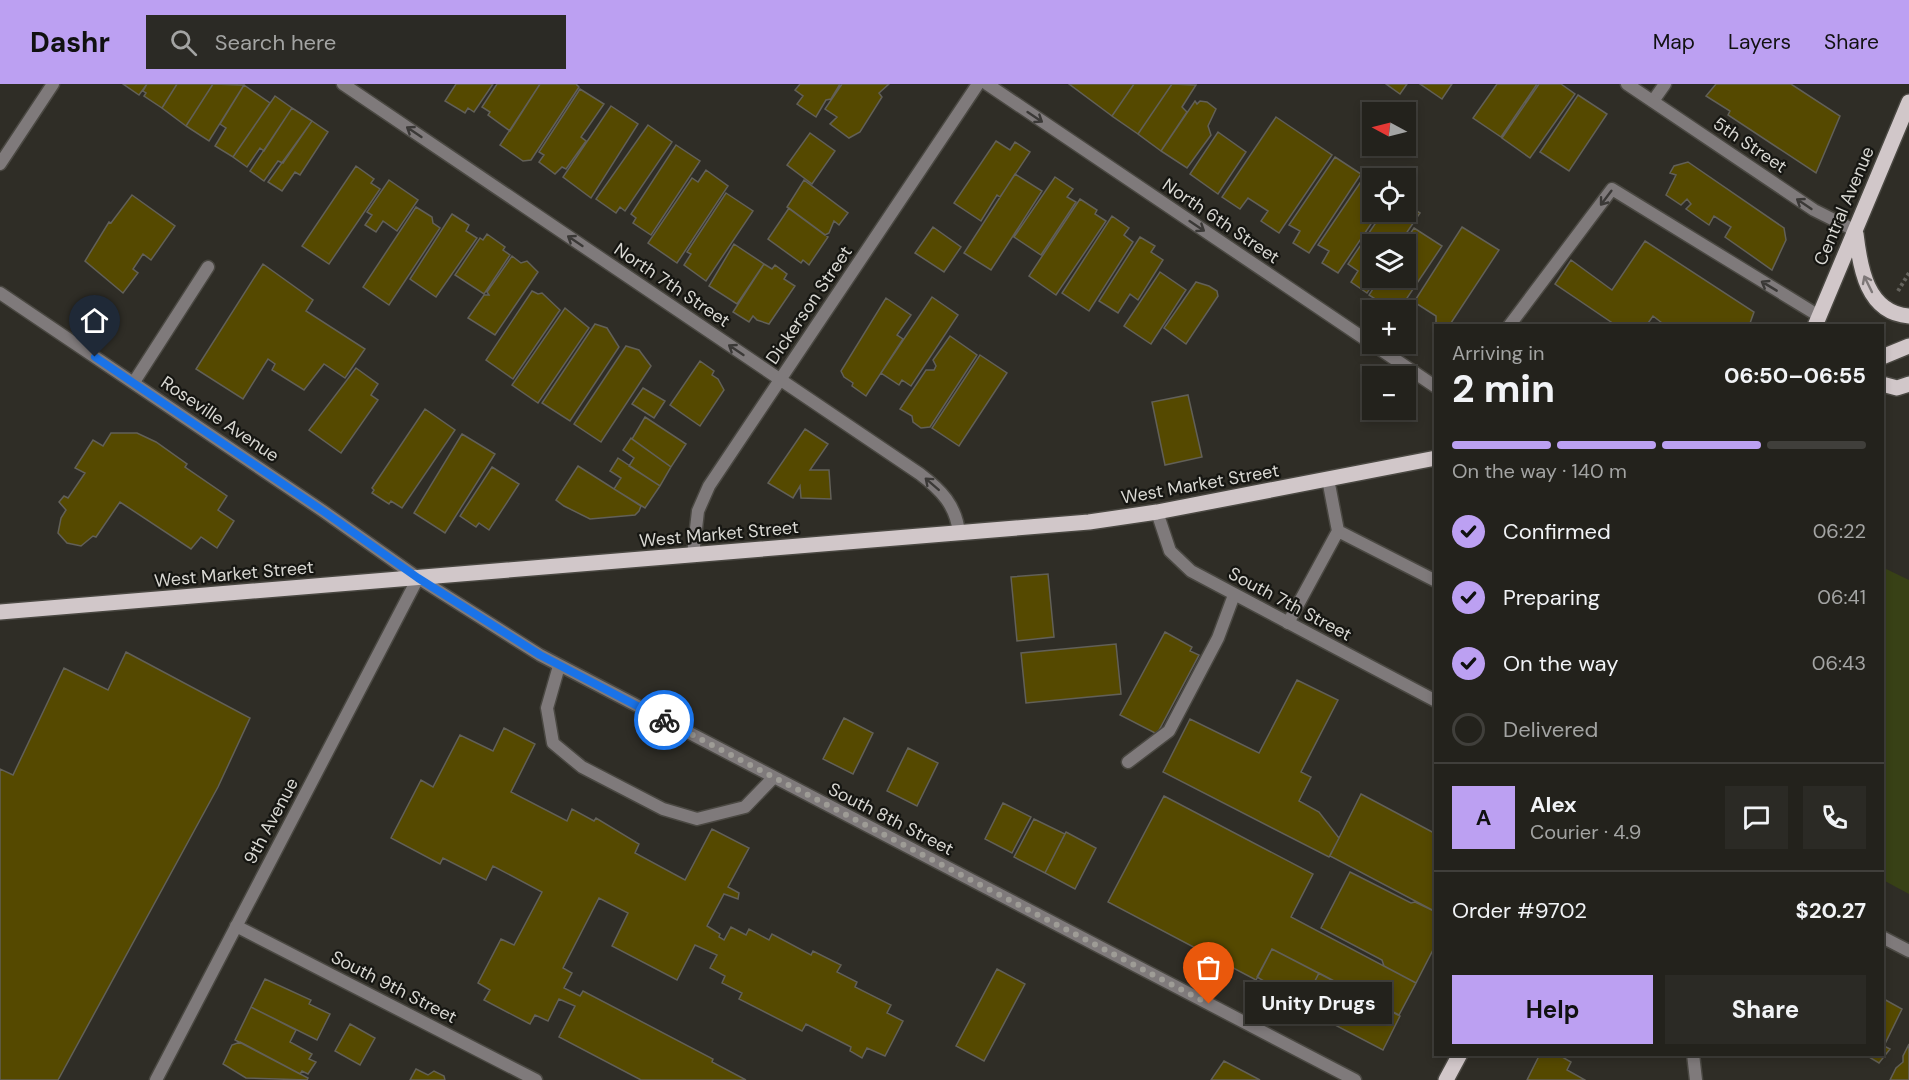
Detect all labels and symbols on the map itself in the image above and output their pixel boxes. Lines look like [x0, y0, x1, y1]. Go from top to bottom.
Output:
north arrow [1362, 102, 1416, 156]
one-way arrow [1026, 111, 1043, 123]
street label: 5th Street [1708, 112, 1792, 178]
one-way arrow [406, 126, 422, 138]
street label: Central Avenue [1808, 143, 1880, 269]
street label: North 6th Street [1158, 173, 1284, 269]
one-way arrow [1600, 189, 1612, 205]
one-way arrow [1796, 197, 1813, 210]
one-way arrow [1188, 220, 1204, 232]
one-way arrow [567, 235, 584, 247]
street label: North 7th Street [609, 237, 735, 333]
street label: Dickerson Street [760, 241, 858, 369]
one-way arrow [1861, 276, 1873, 294]
one-way arrow [1761, 279, 1778, 291]
pin [69, 295, 120, 357]
one-way arrow [728, 344, 745, 357]
street label: Roseville Avenue [156, 371, 284, 467]
street label: West Market Street [1119, 458, 1281, 510]
one-way arrow [925, 477, 940, 491]
street label: West Market Street [638, 515, 800, 553]
street label: West Market Street [153, 555, 315, 593]
street label: South 7th Street [1224, 561, 1356, 647]
courier [634, 690, 694, 750]
street label: 9th Avenue [238, 774, 304, 868]
street label: South 8th Street [824, 777, 958, 861]
pin [1183, 942, 1234, 1004]
street label: South 9th Street [327, 945, 461, 1029]
callout: Unity Drugs [1245, 983, 1392, 1025]

